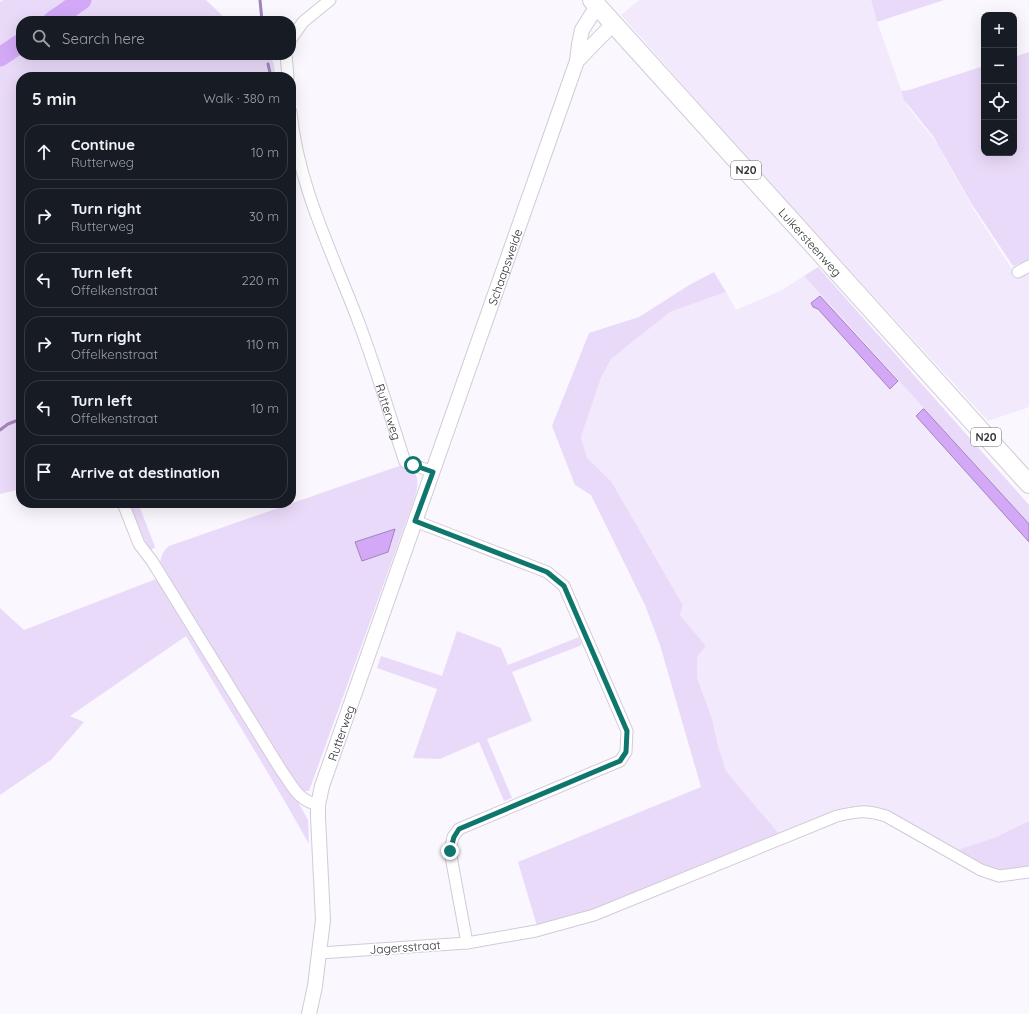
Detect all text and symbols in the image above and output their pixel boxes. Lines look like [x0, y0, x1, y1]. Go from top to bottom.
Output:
map controls [981, 12, 1017, 156]
button: + [981, 12, 1017, 48]
search box [16, 16, 296, 60]
icon: search [30, 27, 52, 49]
text: Search here [62, 29, 145, 48]
button: − [981, 48, 1017, 84]
button: locate [981, 84, 1017, 120]
text: 5 min [32, 88, 76, 109]
text: Walk · 380 m [203, 90, 280, 106]
button: layers [981, 120, 1017, 156]
text: Continue [71, 135, 135, 154]
icon: ahead [33, 141, 55, 163]
text: 10 m [251, 144, 279, 160]
text: Rutterweg [71, 154, 134, 170]
road number: N20 [731, 161, 761, 179]
text: Turn right [71, 199, 142, 218]
icon: right [33, 205, 55, 227]
street label: Luikersteenweg [776, 205, 845, 279]
text: 30 m [249, 208, 279, 224]
text: Rutterweg [71, 218, 134, 234]
street label: Schaapsweide [484, 226, 525, 307]
text: Turn left [71, 263, 133, 282]
icon: left [33, 269, 55, 291]
text: 220 m [241, 272, 279, 288]
text: Offelkenstraat [71, 282, 158, 298]
text: Turn right [71, 327, 142, 346]
icon: right [33, 333, 55, 355]
text: 110 m [246, 336, 279, 352]
text: Offelkenstraat [71, 346, 158, 362]
street label: Rutterweg [373, 382, 405, 442]
text: Turn left [71, 391, 133, 410]
icon: left [33, 397, 55, 419]
text: 10 m [251, 400, 279, 416]
text: Offelkenstraat [71, 410, 158, 426]
road number: N20 [971, 428, 1001, 446]
route start [404, 456, 422, 474]
icon: arrive [33, 461, 55, 483]
text: Arrive at destination [71, 463, 220, 482]
street label: Rutterweg [324, 703, 357, 763]
route end [441, 842, 459, 860]
street label: Jagersstraat [369, 937, 441, 957]

